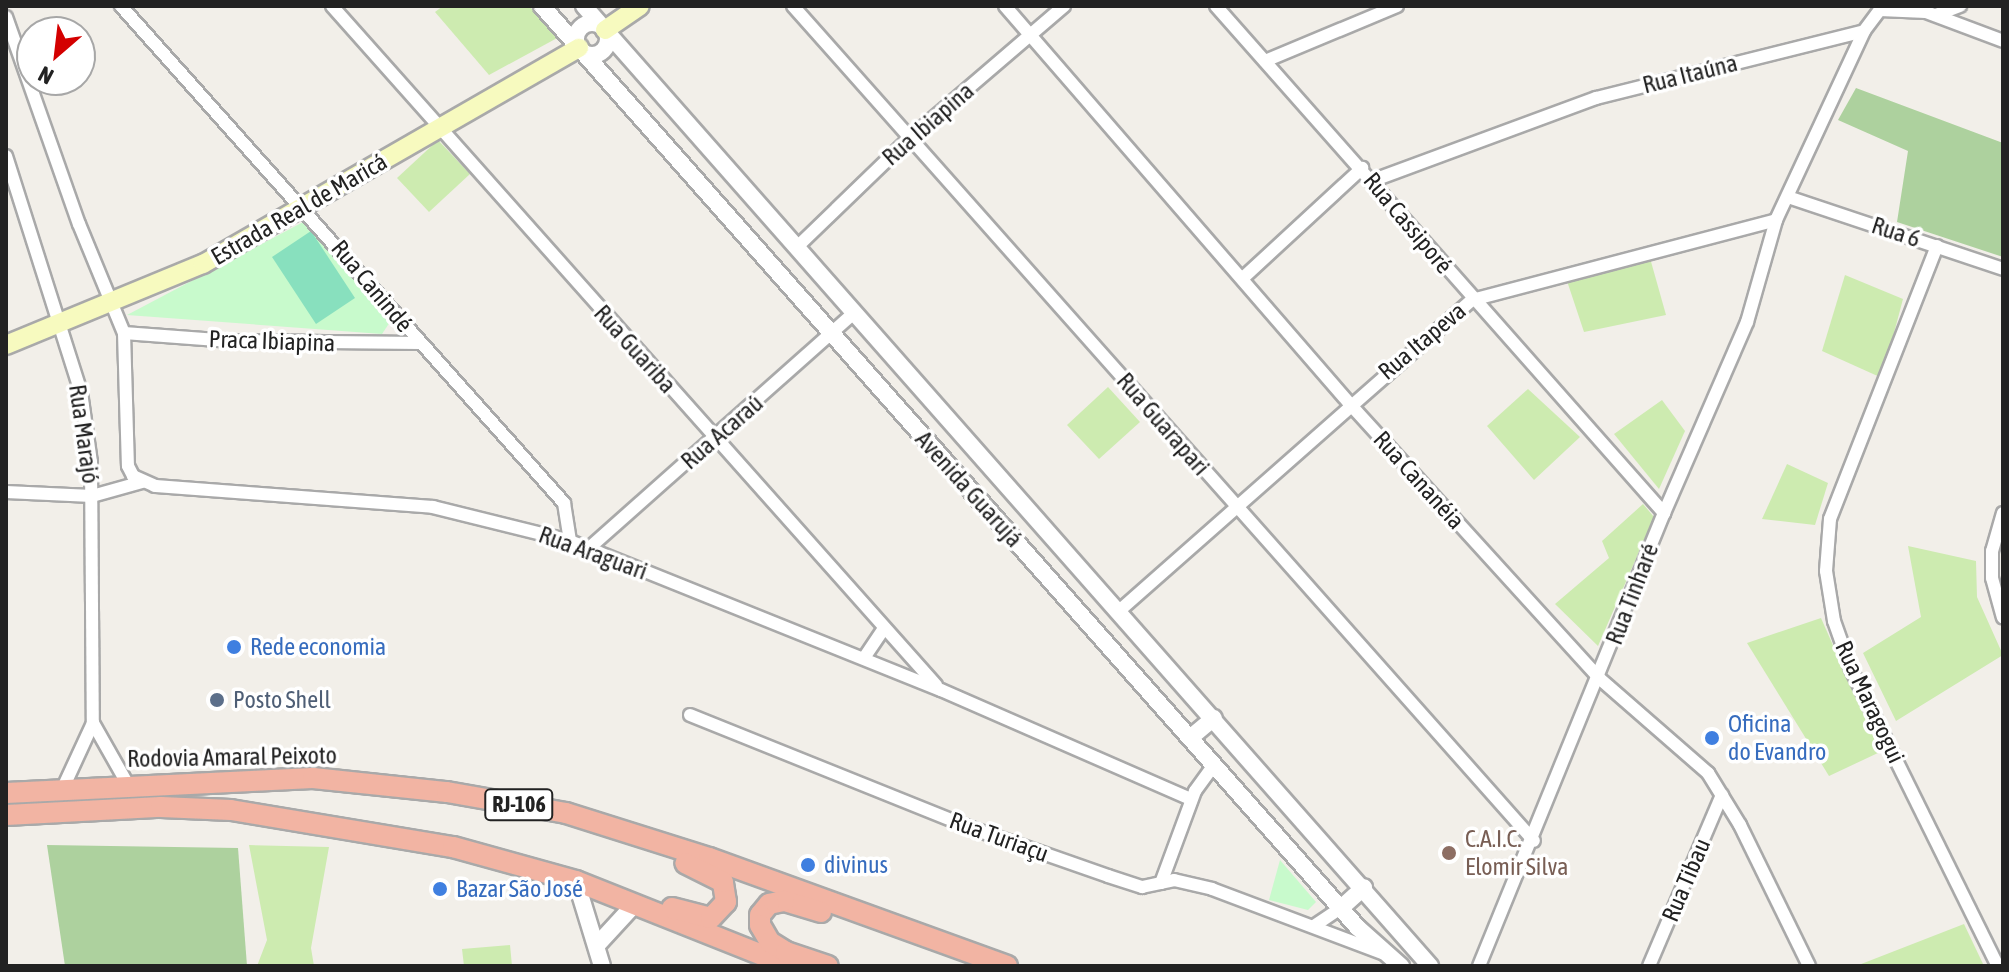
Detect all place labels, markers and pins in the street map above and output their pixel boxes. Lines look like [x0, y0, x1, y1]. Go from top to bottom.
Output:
place label: Rede economia [250, 633, 386, 661]
marker: Rede economia [225, 638, 243, 656]
place label: Posto Shell [233, 686, 331, 714]
marker: Posto Shell [208, 691, 226, 709]
place label: Oficina do Evandro [1728, 710, 1826, 766]
marker: Oficina do Evandro [1703, 729, 1721, 747]
place label: C.A.I.C. Elomir Silva [1465, 825, 1568, 881]
marker: C.A.I.C. Elomir Silva [1440, 844, 1458, 862]
place label: divinus [824, 851, 888, 879]
marker: divinus [799, 856, 817, 874]
place label: Bazar São José [456, 875, 583, 903]
marker: Bazar São José [431, 880, 449, 898]

